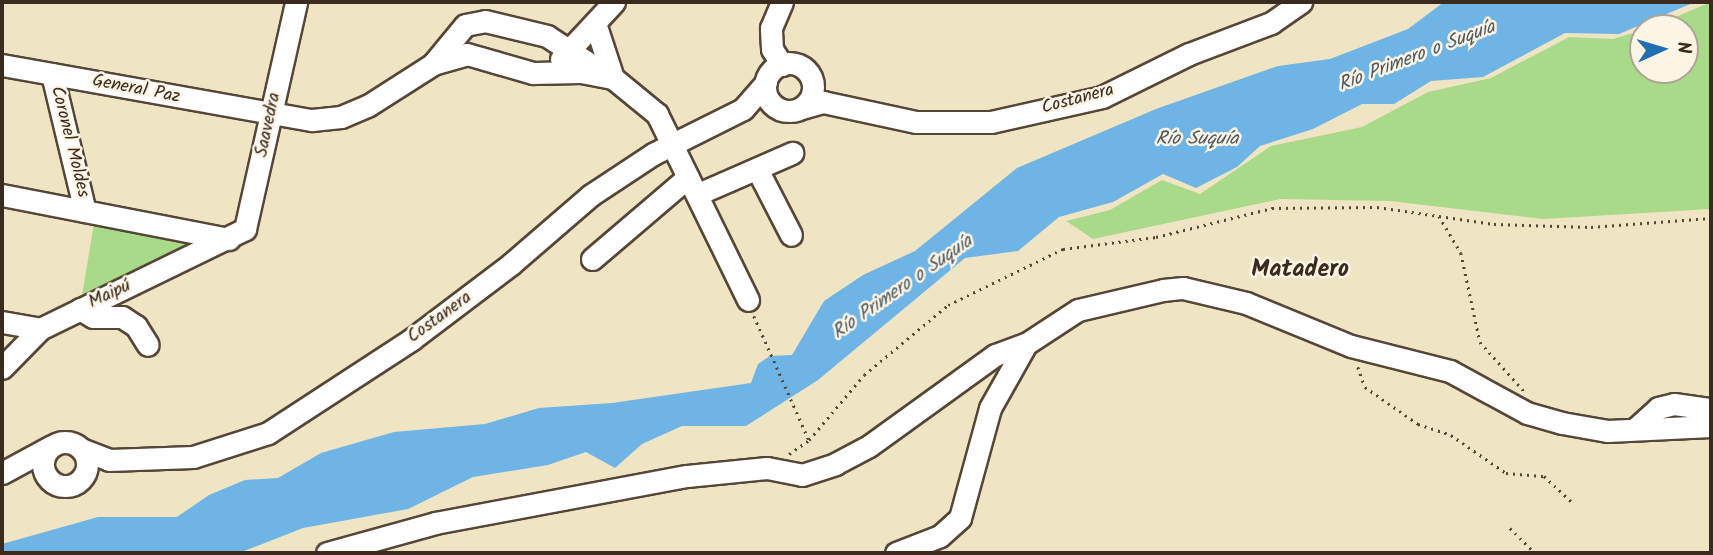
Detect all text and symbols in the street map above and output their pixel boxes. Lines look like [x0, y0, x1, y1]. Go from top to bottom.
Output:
north arrow [1629, 14, 1699, 84]
water label: Río Primero o Suquía [1335, 17, 1499, 97]
text: N [1668, 41, 1698, 55]
street label: General Paz [90, 71, 182, 109]
street label: Costanera [1039, 80, 1117, 120]
street label: Coronel Moldes [45, 84, 93, 200]
street label: Saavedra [252, 91, 286, 159]
water label: Río Suquía [1156, 129, 1238, 151]
water label: Río Primero o Suquía [828, 231, 978, 345]
district label: Matadero [1251, 256, 1349, 284]
street label: Maipú [85, 276, 135, 314]
street label: Costanera [404, 287, 476, 349]

